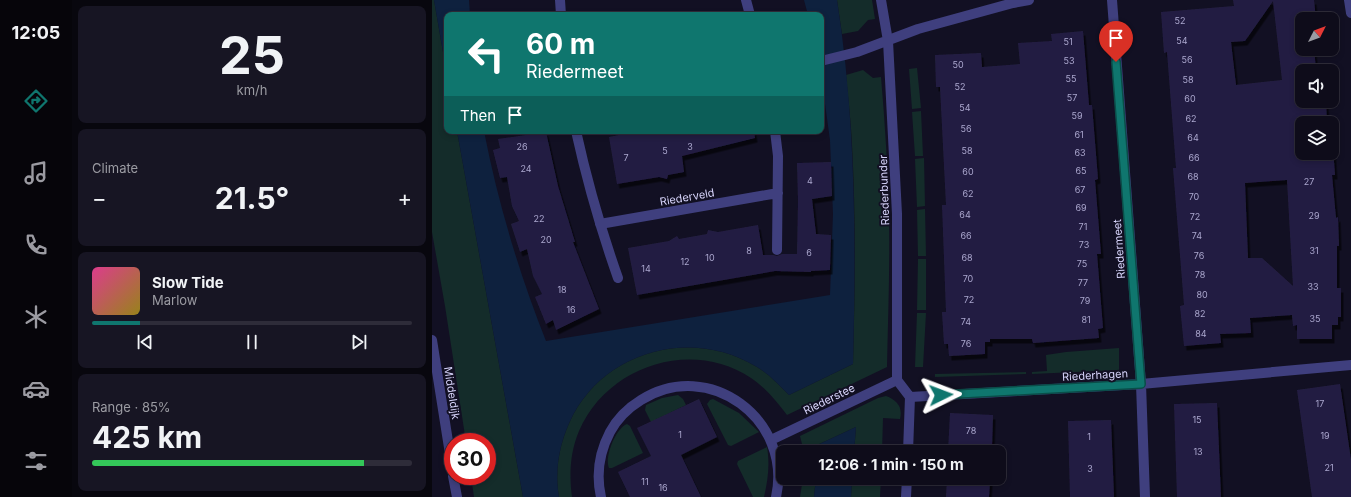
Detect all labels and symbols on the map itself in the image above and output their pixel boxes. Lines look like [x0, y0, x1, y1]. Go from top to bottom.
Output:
north arrow [1295, 12, 1339, 56]
house number: 52 [1175, 15, 1185, 26]
pin [1099, 21, 1133, 62]
house number: 54 [1176, 35, 1188, 46]
house number: 51 [1063, 36, 1073, 47]
house number: 56 [1181, 54, 1193, 65]
house number: 53 [1063, 55, 1075, 66]
house number: 50 [952, 59, 964, 70]
house number: 55 [1066, 73, 1076, 84]
house number: 58 [1182, 74, 1194, 85]
house number: 52 [955, 81, 965, 92]
house number: 57 [1067, 92, 1077, 103]
house number: 60 [1184, 93, 1196, 104]
house number: 54 [959, 102, 971, 113]
house number: 59 [1071, 110, 1083, 121]
house number: 62 [1185, 113, 1197, 124]
house number: 56 [960, 123, 972, 134]
house number: 61 [1074, 129, 1084, 140]
house number: 64 [1187, 132, 1199, 143]
house number: 26 [516, 141, 528, 152]
house number: 3 [687, 141, 693, 152]
house number: 5 [662, 145, 668, 156]
house number: 58 [961, 145, 973, 156]
house number: 63 [1074, 147, 1086, 158]
house number: 7 [623, 152, 629, 163]
house number: 66 [1188, 152, 1200, 163]
street label: Riederbunder [876, 154, 892, 226]
house number: 24 [520, 163, 532, 174]
house number: 65 [1075, 165, 1087, 176]
house number: 60 [962, 166, 974, 177]
house number: 68 [1187, 171, 1199, 182]
house number: 4 [807, 175, 813, 186]
house number: 27 [1304, 176, 1314, 187]
house number: 67 [1075, 184, 1085, 195]
street label: Riederveld [659, 185, 715, 209]
house number: 62 [962, 188, 974, 199]
house number: 70 [1189, 191, 1200, 202]
house number: 69 [1075, 202, 1087, 213]
house number: 64 [959, 209, 971, 220]
house number: 29 [1308, 210, 1320, 221]
house number: 72 [1190, 211, 1200, 222]
house number: 22 [534, 213, 544, 224]
street label: Riedermeet [1110, 218, 1128, 279]
house number: 71 [1079, 221, 1087, 232]
house number: 66 [960, 230, 972, 241]
house number: 74 [1192, 230, 1202, 241]
house number: 20 [540, 234, 552, 245]
house number: 73 [1079, 239, 1090, 250]
house number: 8 [746, 245, 752, 256]
house number: 31 [1309, 245, 1319, 256]
house number: 6 [806, 247, 812, 258]
house number: 76 [1194, 250, 1205, 261]
house number: 10 [705, 252, 715, 263]
house number: 68 [961, 252, 973, 263]
house number: 12 [680, 256, 690, 267]
house number: 75 [1077, 258, 1087, 269]
house number: 14 [641, 263, 651, 274]
house number: 78 [1195, 269, 1206, 280]
house number: 70 [963, 273, 974, 284]
house number: 77 [1078, 277, 1088, 288]
house number: 33 [1307, 281, 1319, 292]
house number: 18 [557, 284, 567, 295]
house number: 80 [1196, 289, 1208, 300]
house number: 72 [964, 294, 974, 305]
house number: 79 [1080, 295, 1091, 306]
house number: 16 [566, 304, 576, 315]
house number: 82 [1194, 308, 1206, 319]
house number: 35 [1309, 313, 1321, 324]
house number: 81 [1081, 314, 1091, 325]
house number: 74 [961, 316, 971, 327]
house number: 84 [1195, 328, 1207, 339]
house number: 76 [961, 338, 972, 349]
street label: Middeldijk [441, 366, 463, 420]
street label: Riederhagen [1062, 366, 1128, 384]
position arrow [920, 374, 962, 416]
street label: Riederstee [801, 381, 857, 417]
house number: 17 [1316, 398, 1324, 409]
house number: 15 [1192, 414, 1202, 425]
house number: 78 [966, 425, 977, 436]
house number: 1 [678, 429, 682, 440]
house number: 19 [1320, 430, 1330, 441]
house number: 1 [1087, 431, 1091, 442]
speed limit sign: 30 [444, 433, 496, 485]
house number: 13 [1193, 446, 1203, 457]
house number: 21 [1324, 462, 1334, 473]
house number: 3 [1087, 463, 1093, 474]
house number: 11 [641, 476, 649, 487]
house number: 16 [658, 482, 668, 493]

